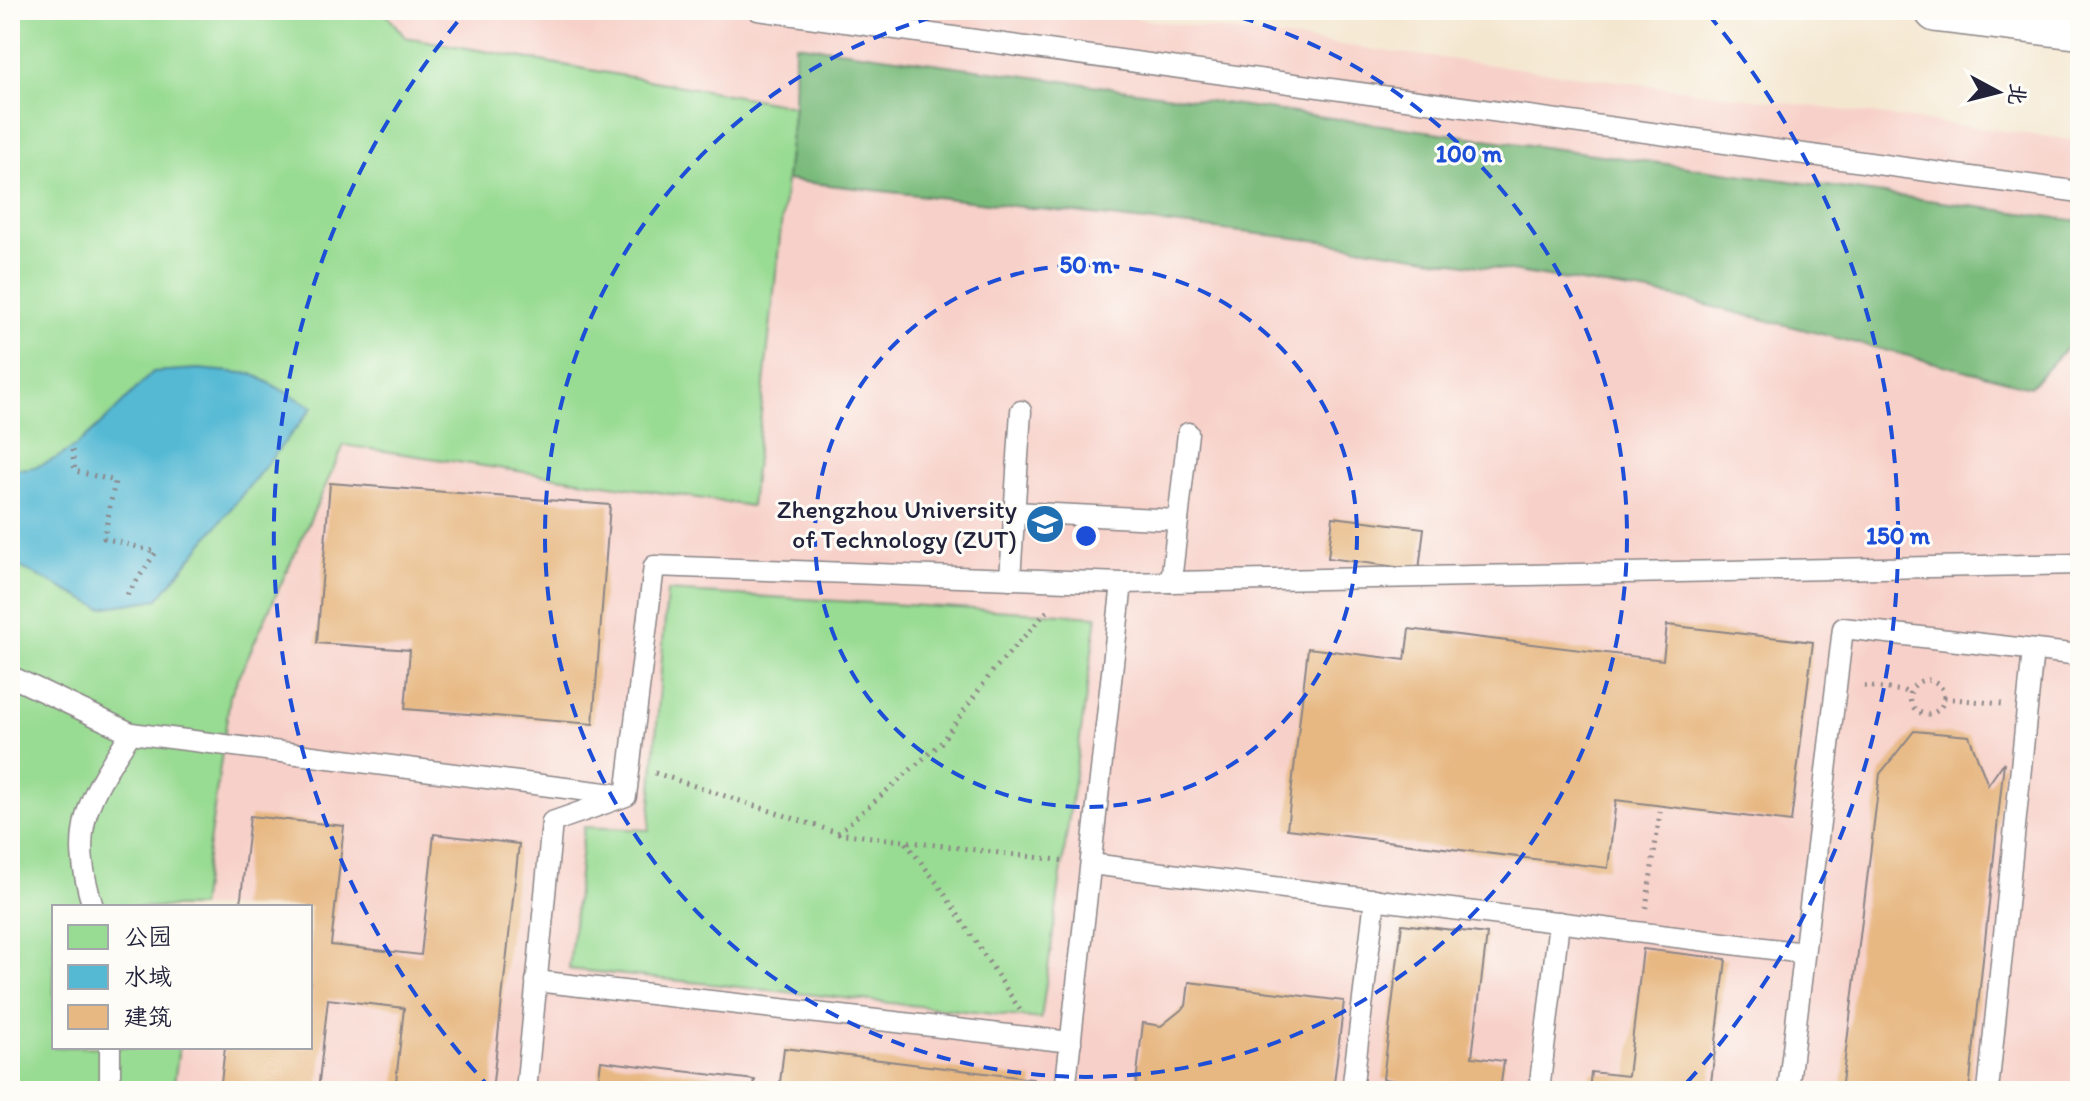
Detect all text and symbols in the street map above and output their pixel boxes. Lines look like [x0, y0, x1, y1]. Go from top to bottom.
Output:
north arrow [1958, 52, 2038, 132]
text: 北 [2003, 82, 2032, 107]
text: 100 m [1436, 139, 1503, 168]
text: 50 m [1060, 250, 1113, 279]
place label: Zhengzhou University of Technology (ZUT) [777, 493, 1017, 555]
school or university icon: Zhengzhou University of Technology (ZUT) [1024, 503, 1066, 545]
text: 150 m [1866, 521, 1931, 550]
centre of rings [1072, 522, 1100, 550]
legend [52, 905, 312, 1049]
text: 公园 [124, 922, 172, 951]
text: 水域 [124, 962, 172, 991]
text: 建筑 [124, 1002, 172, 1031]

